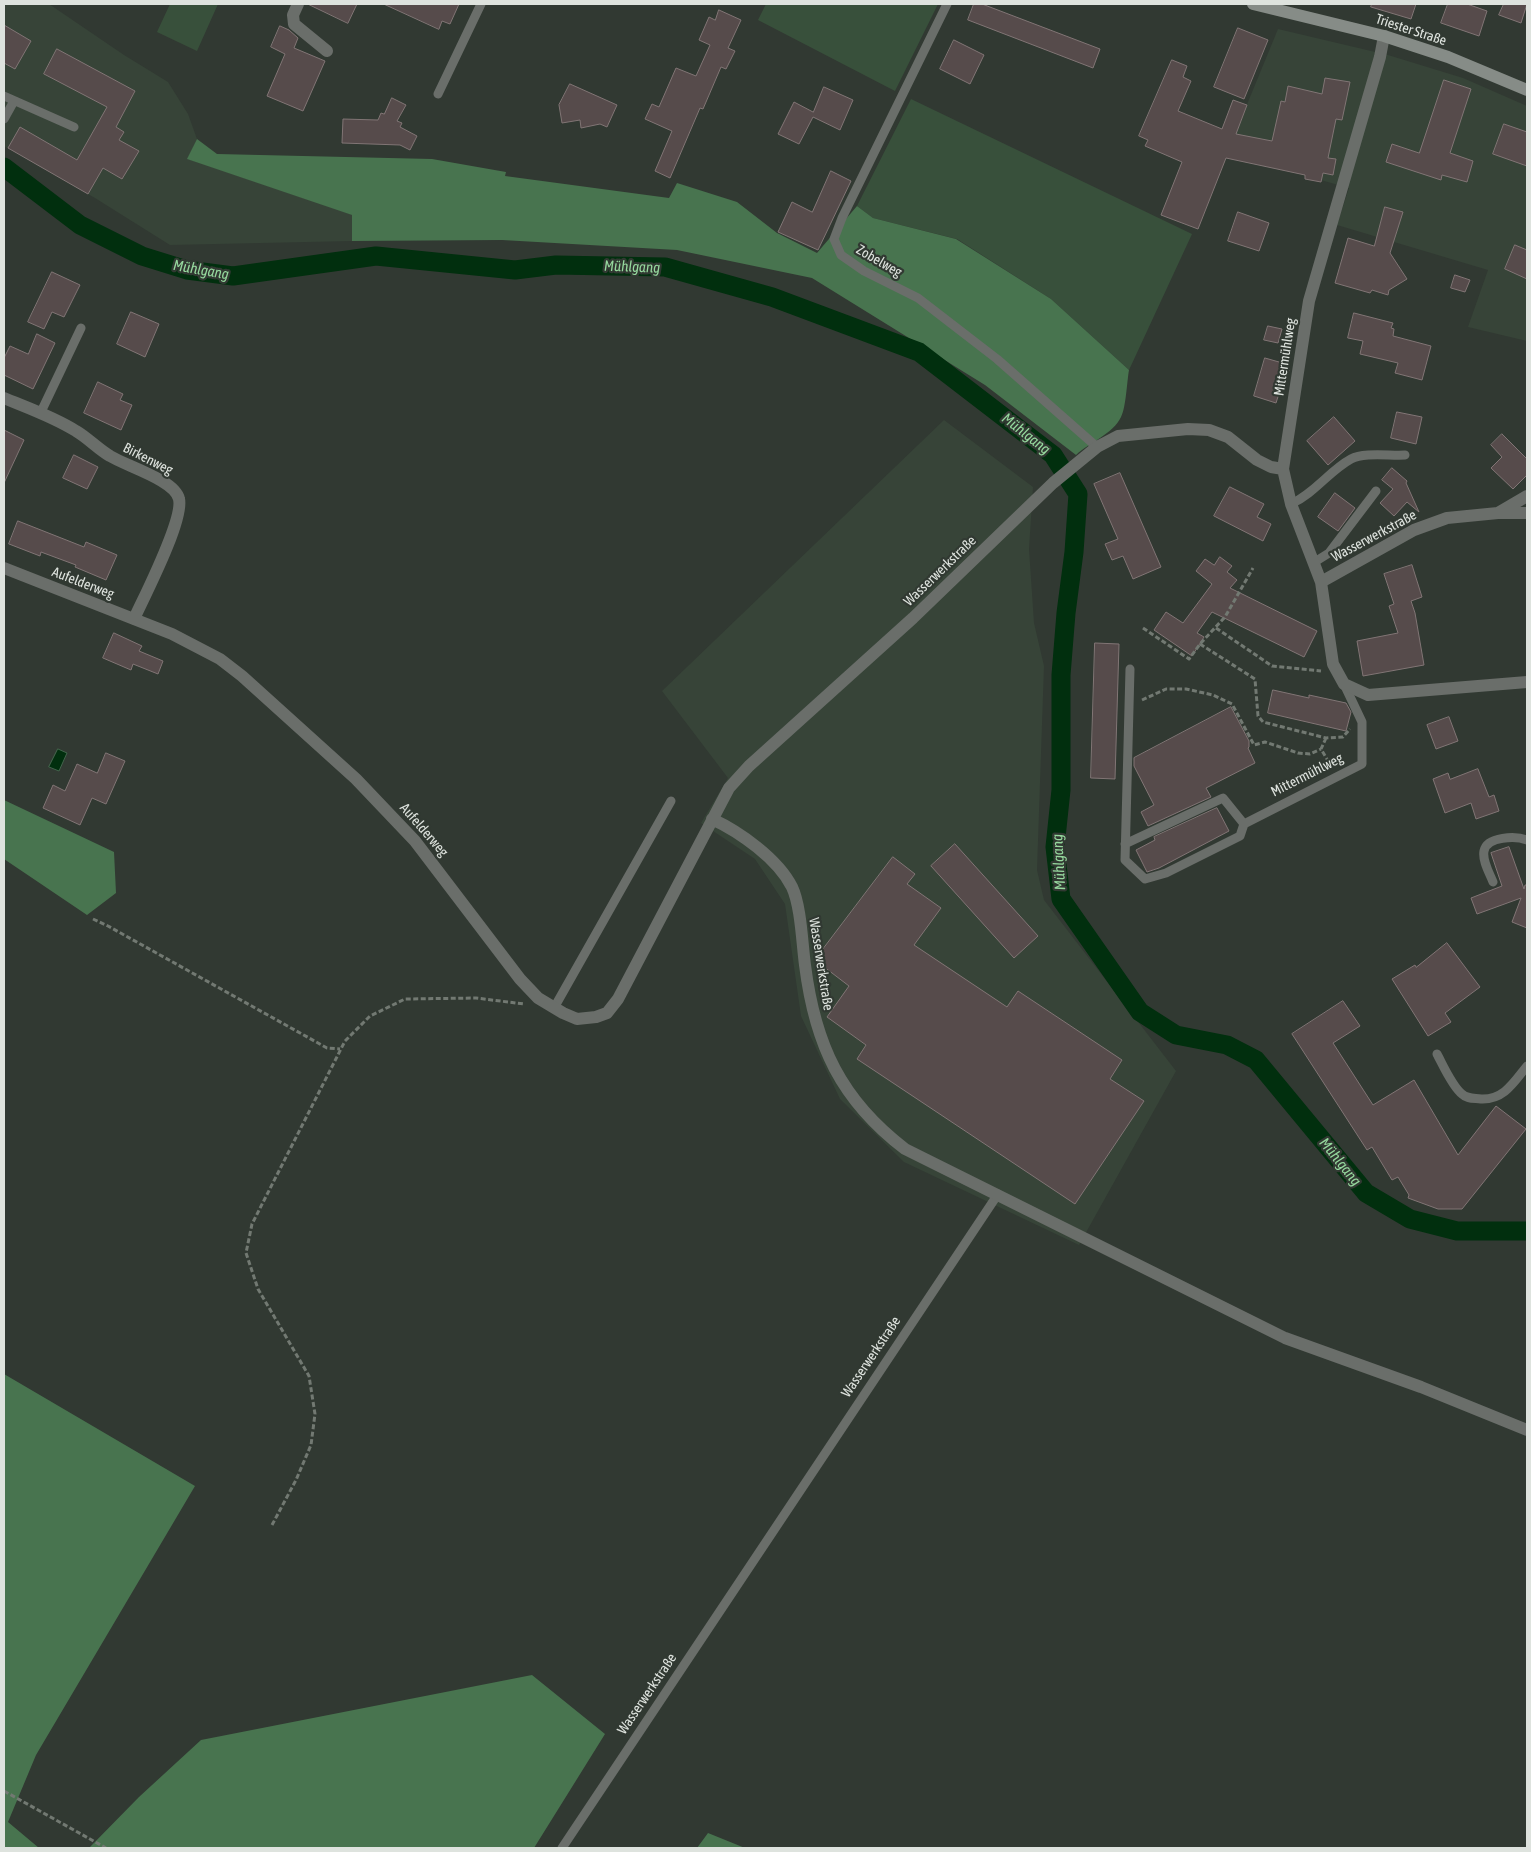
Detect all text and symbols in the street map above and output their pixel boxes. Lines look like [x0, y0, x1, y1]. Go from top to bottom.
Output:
street label: Triester Straße [1373, 11, 1449, 49]
street label: Zobelweg [853, 241, 905, 281]
water label: Mühlgang [172, 256, 230, 284]
water label: Mühlgang [604, 257, 660, 277]
street label: Mittermühlweg [1271, 317, 1299, 397]
water label: Mühlgang [998, 410, 1054, 458]
street label: Birkenweg [120, 439, 176, 479]
street label: Wasserwerkstraße [1329, 507, 1419, 565]
street label: Wasserwerkstraße [900, 532, 980, 610]
street label: Aufelderweg [50, 563, 116, 603]
street label: Mittermühlweg [1268, 750, 1346, 800]
street label: Aufelderweg [396, 800, 452, 860]
water label: Mühlgang [1049, 833, 1069, 891]
street label: Wasserwerkstraße [805, 916, 837, 1012]
water label: Mühlgang [1315, 1134, 1365, 1190]
street label: Wasserwerkstraße [838, 1313, 904, 1401]
street label: Wasserwerkstraße [614, 1650, 680, 1738]

